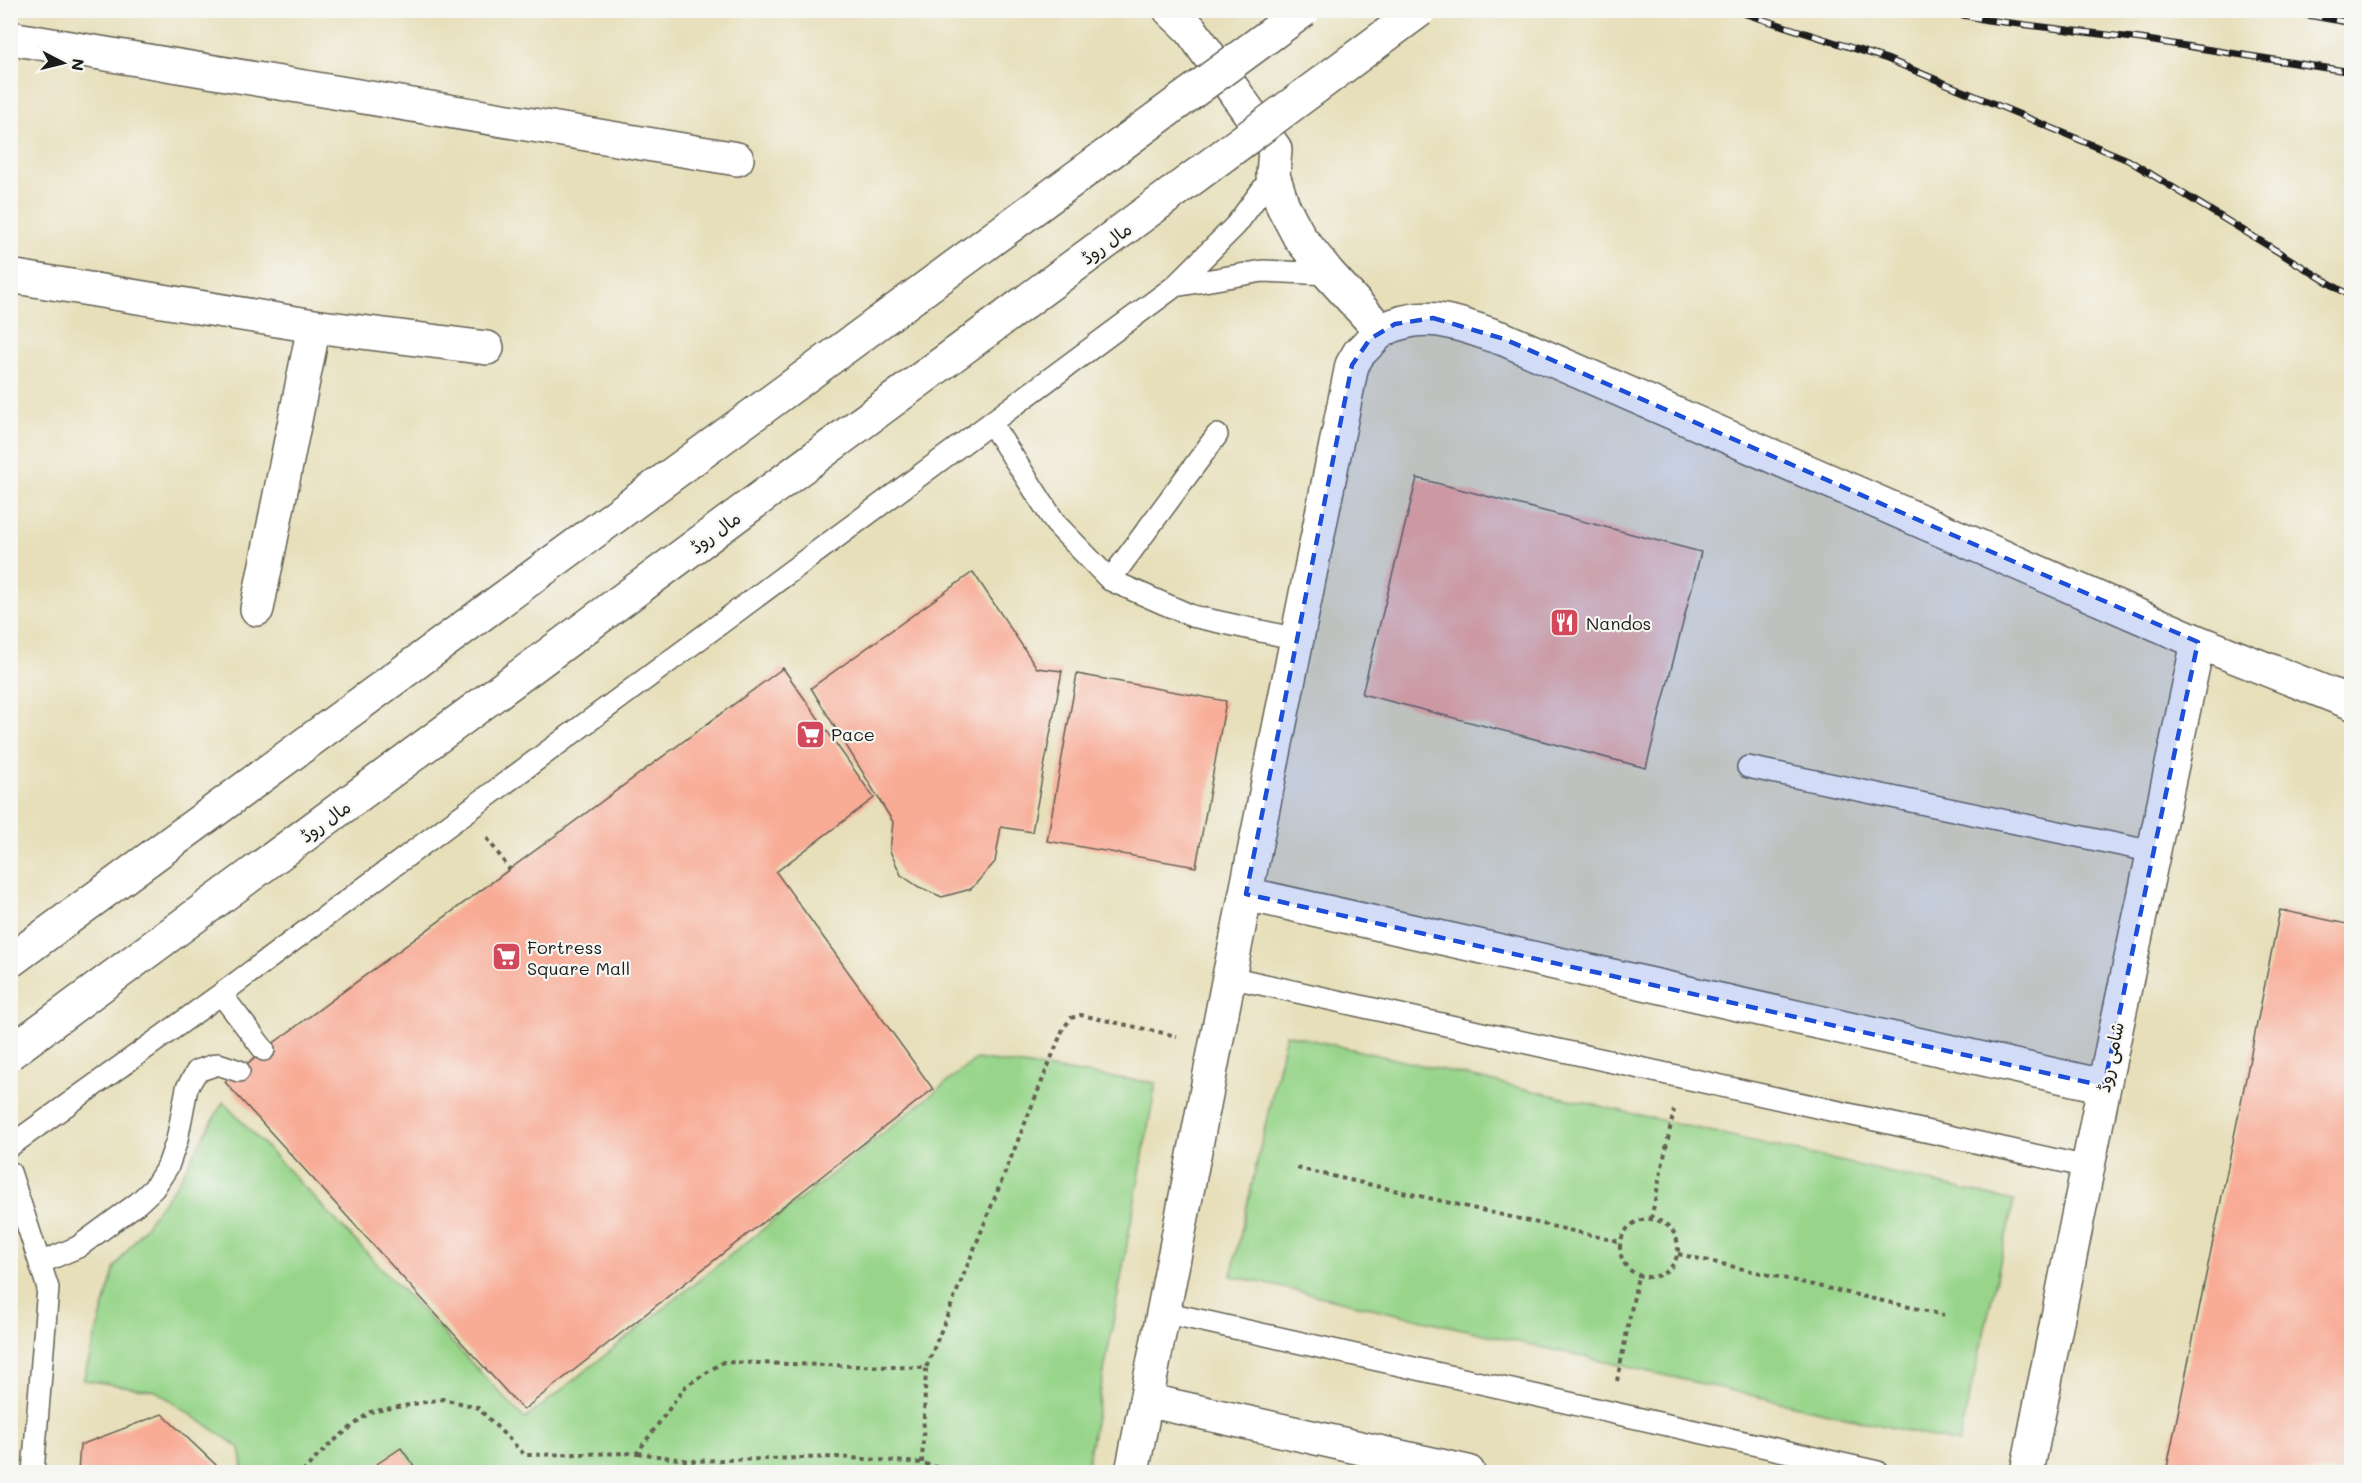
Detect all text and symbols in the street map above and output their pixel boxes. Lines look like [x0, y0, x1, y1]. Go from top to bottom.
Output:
north arrow [33, 33, 93, 93]
text: N [67, 58, 90, 72]
street label: مال روڈ [1076, 216, 1136, 270]
street label: مال روڈ [685, 505, 745, 559]
restaurant icon: Nandos [1549, 607, 1581, 639]
place label: Nandos [1586, 611, 1651, 635]
supermarket icon: Pace [794, 718, 826, 750]
place label: Pace [831, 722, 875, 746]
street label: مال روڈ [295, 794, 355, 848]
place label: Fortress Square Mall [527, 935, 630, 980]
supermarket icon: Fortress Square Mall [490, 941, 522, 973]
street label: شامی روڈ [2091, 1020, 2129, 1094]

